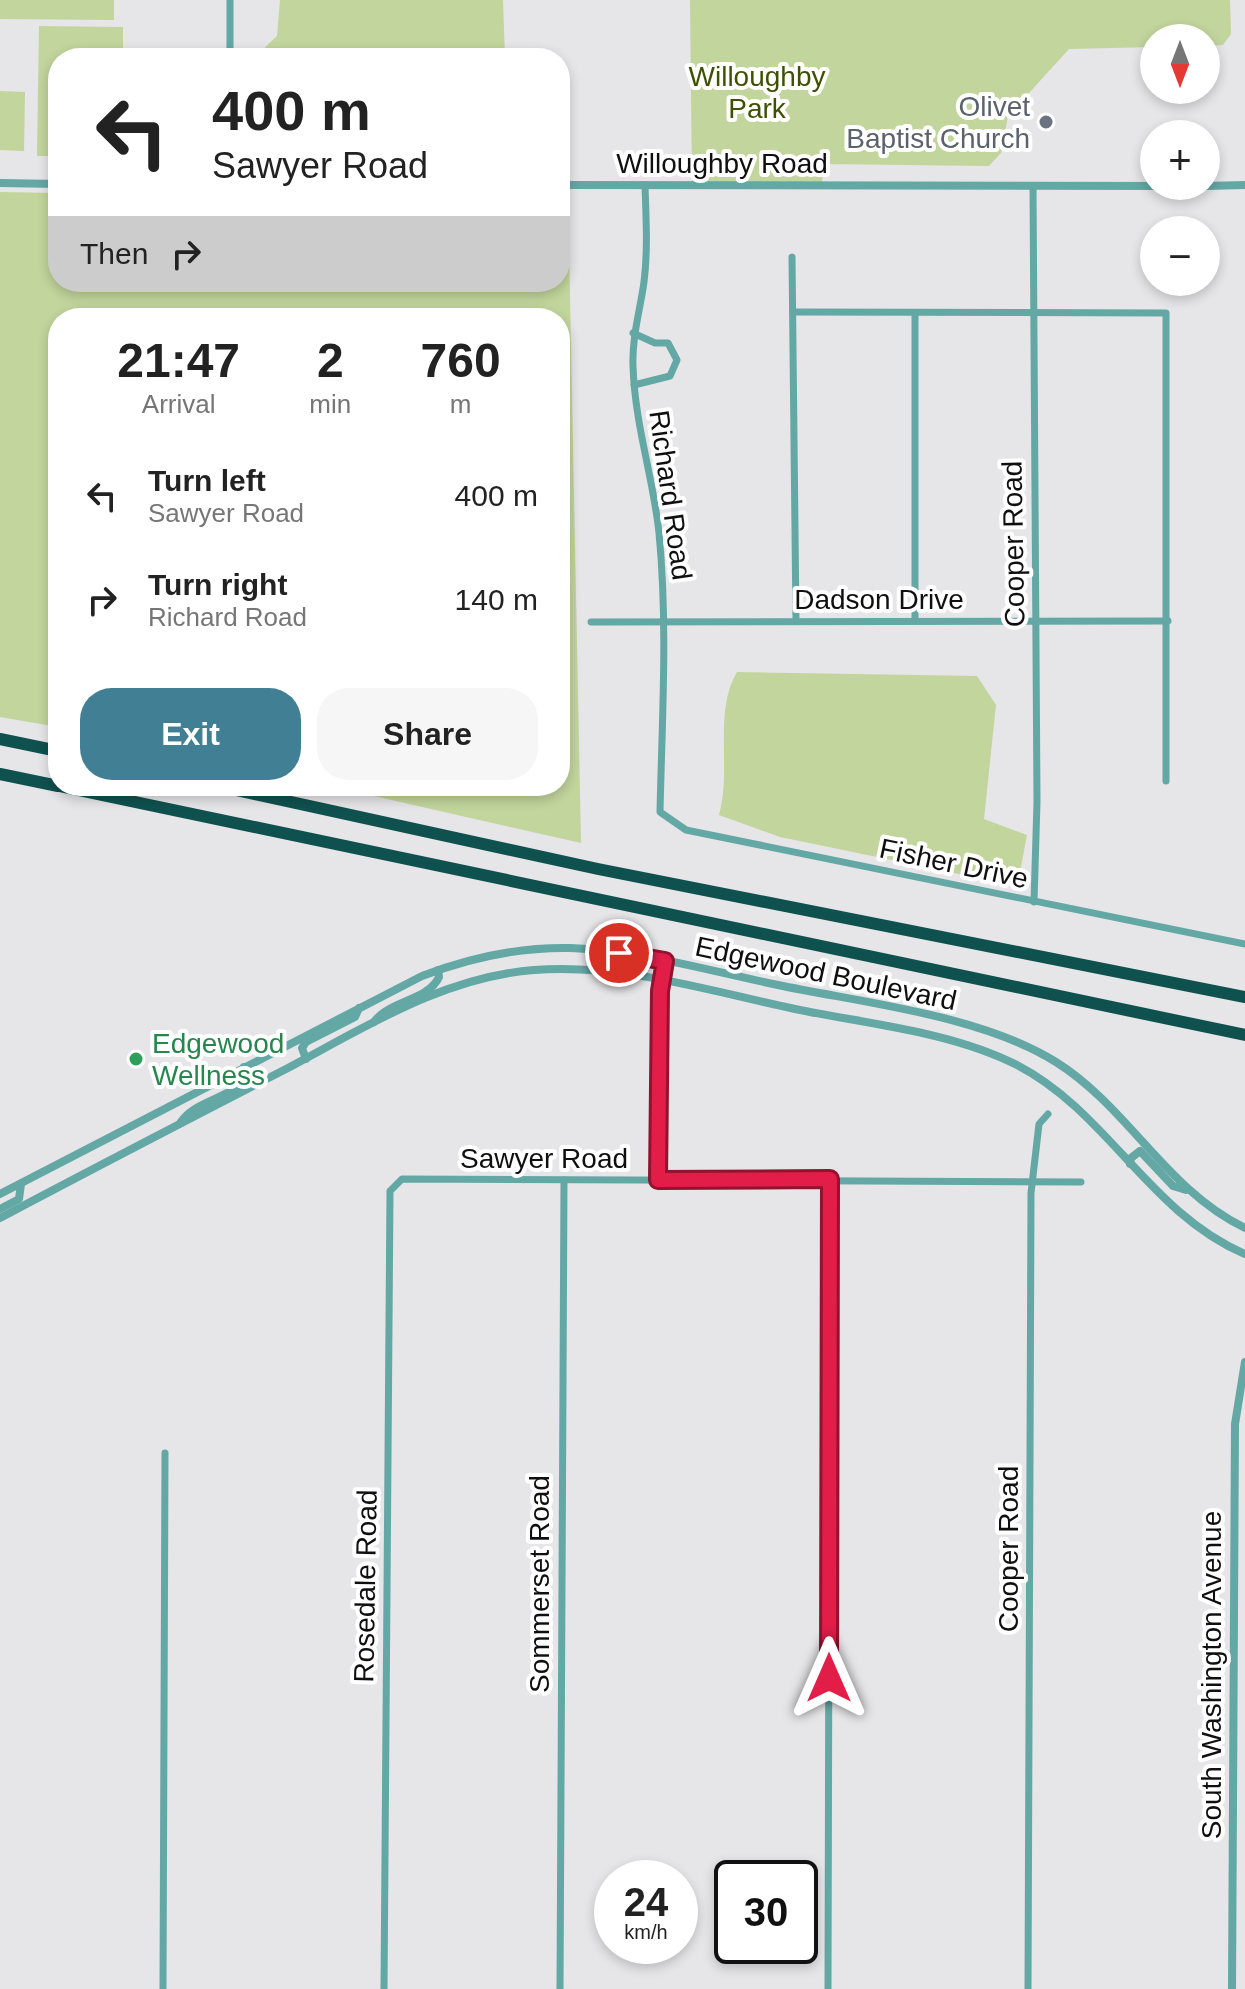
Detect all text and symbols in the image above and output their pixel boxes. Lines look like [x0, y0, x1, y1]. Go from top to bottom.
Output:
north arrow [1140, 24, 1220, 104]
map controls [1140, 24, 1220, 296]
park label: Willoughby Park [689, 61, 825, 124]
text: 400 m [212, 79, 371, 142]
icon: left [80, 80, 184, 184]
place label: Olivet Baptist Church [846, 91, 1030, 154]
marker: Olivet Baptist Church [1037, 113, 1055, 131]
button: + [1140, 120, 1220, 200]
text: Sawyer Road [212, 145, 428, 186]
street label: Willoughby Road [616, 148, 828, 179]
button: − [1140, 216, 1220, 296]
icon: right [164, 232, 208, 276]
text: Then [80, 237, 148, 270]
text: 21:47 [117, 334, 240, 387]
text: 2 [317, 334, 344, 387]
text: 760 [421, 334, 501, 387]
text: Arrival [142, 389, 216, 419]
text: min [309, 389, 351, 419]
text: m [450, 389, 471, 419]
street label: Richard Road [643, 408, 698, 582]
street label: Cooper Road [997, 460, 1030, 628]
text: Turn left [148, 464, 266, 497]
icon: left [80, 474, 124, 518]
text: 400 m [455, 479, 538, 512]
text: Sawyer Road [148, 498, 304, 528]
text: Turn right [148, 568, 287, 601]
icon: right [80, 578, 124, 622]
text: 140 m [455, 583, 538, 616]
street label: Dadson Drive [794, 584, 964, 615]
text: Richard Road [148, 602, 307, 632]
button: Exit [80, 688, 301, 780]
button: Share [317, 688, 538, 780]
street label: Fisher Drive [877, 833, 1031, 894]
pin [585, 919, 653, 987]
icon: arrive [597, 931, 641, 975]
street label: Edgewood Boulevard [692, 931, 959, 1016]
place label: Edgewood Wellness [152, 1028, 284, 1091]
marker: Edgewood Wellness [127, 1050, 145, 1068]
street label: Sawyer Road [460, 1143, 628, 1174]
street label: Cooper Road [993, 1466, 1024, 1632]
street label: Sommerset Road [524, 1475, 555, 1693]
street label: Rosedale Road [348, 1489, 383, 1683]
street label: South Washington Avenue [1196, 1511, 1227, 1839]
position arrow [787, 1636, 871, 1720]
speed limit sign: 30 [714, 1860, 818, 1964]
text: 24 [624, 1880, 668, 1924]
text: km/h [624, 1921, 668, 1943]

